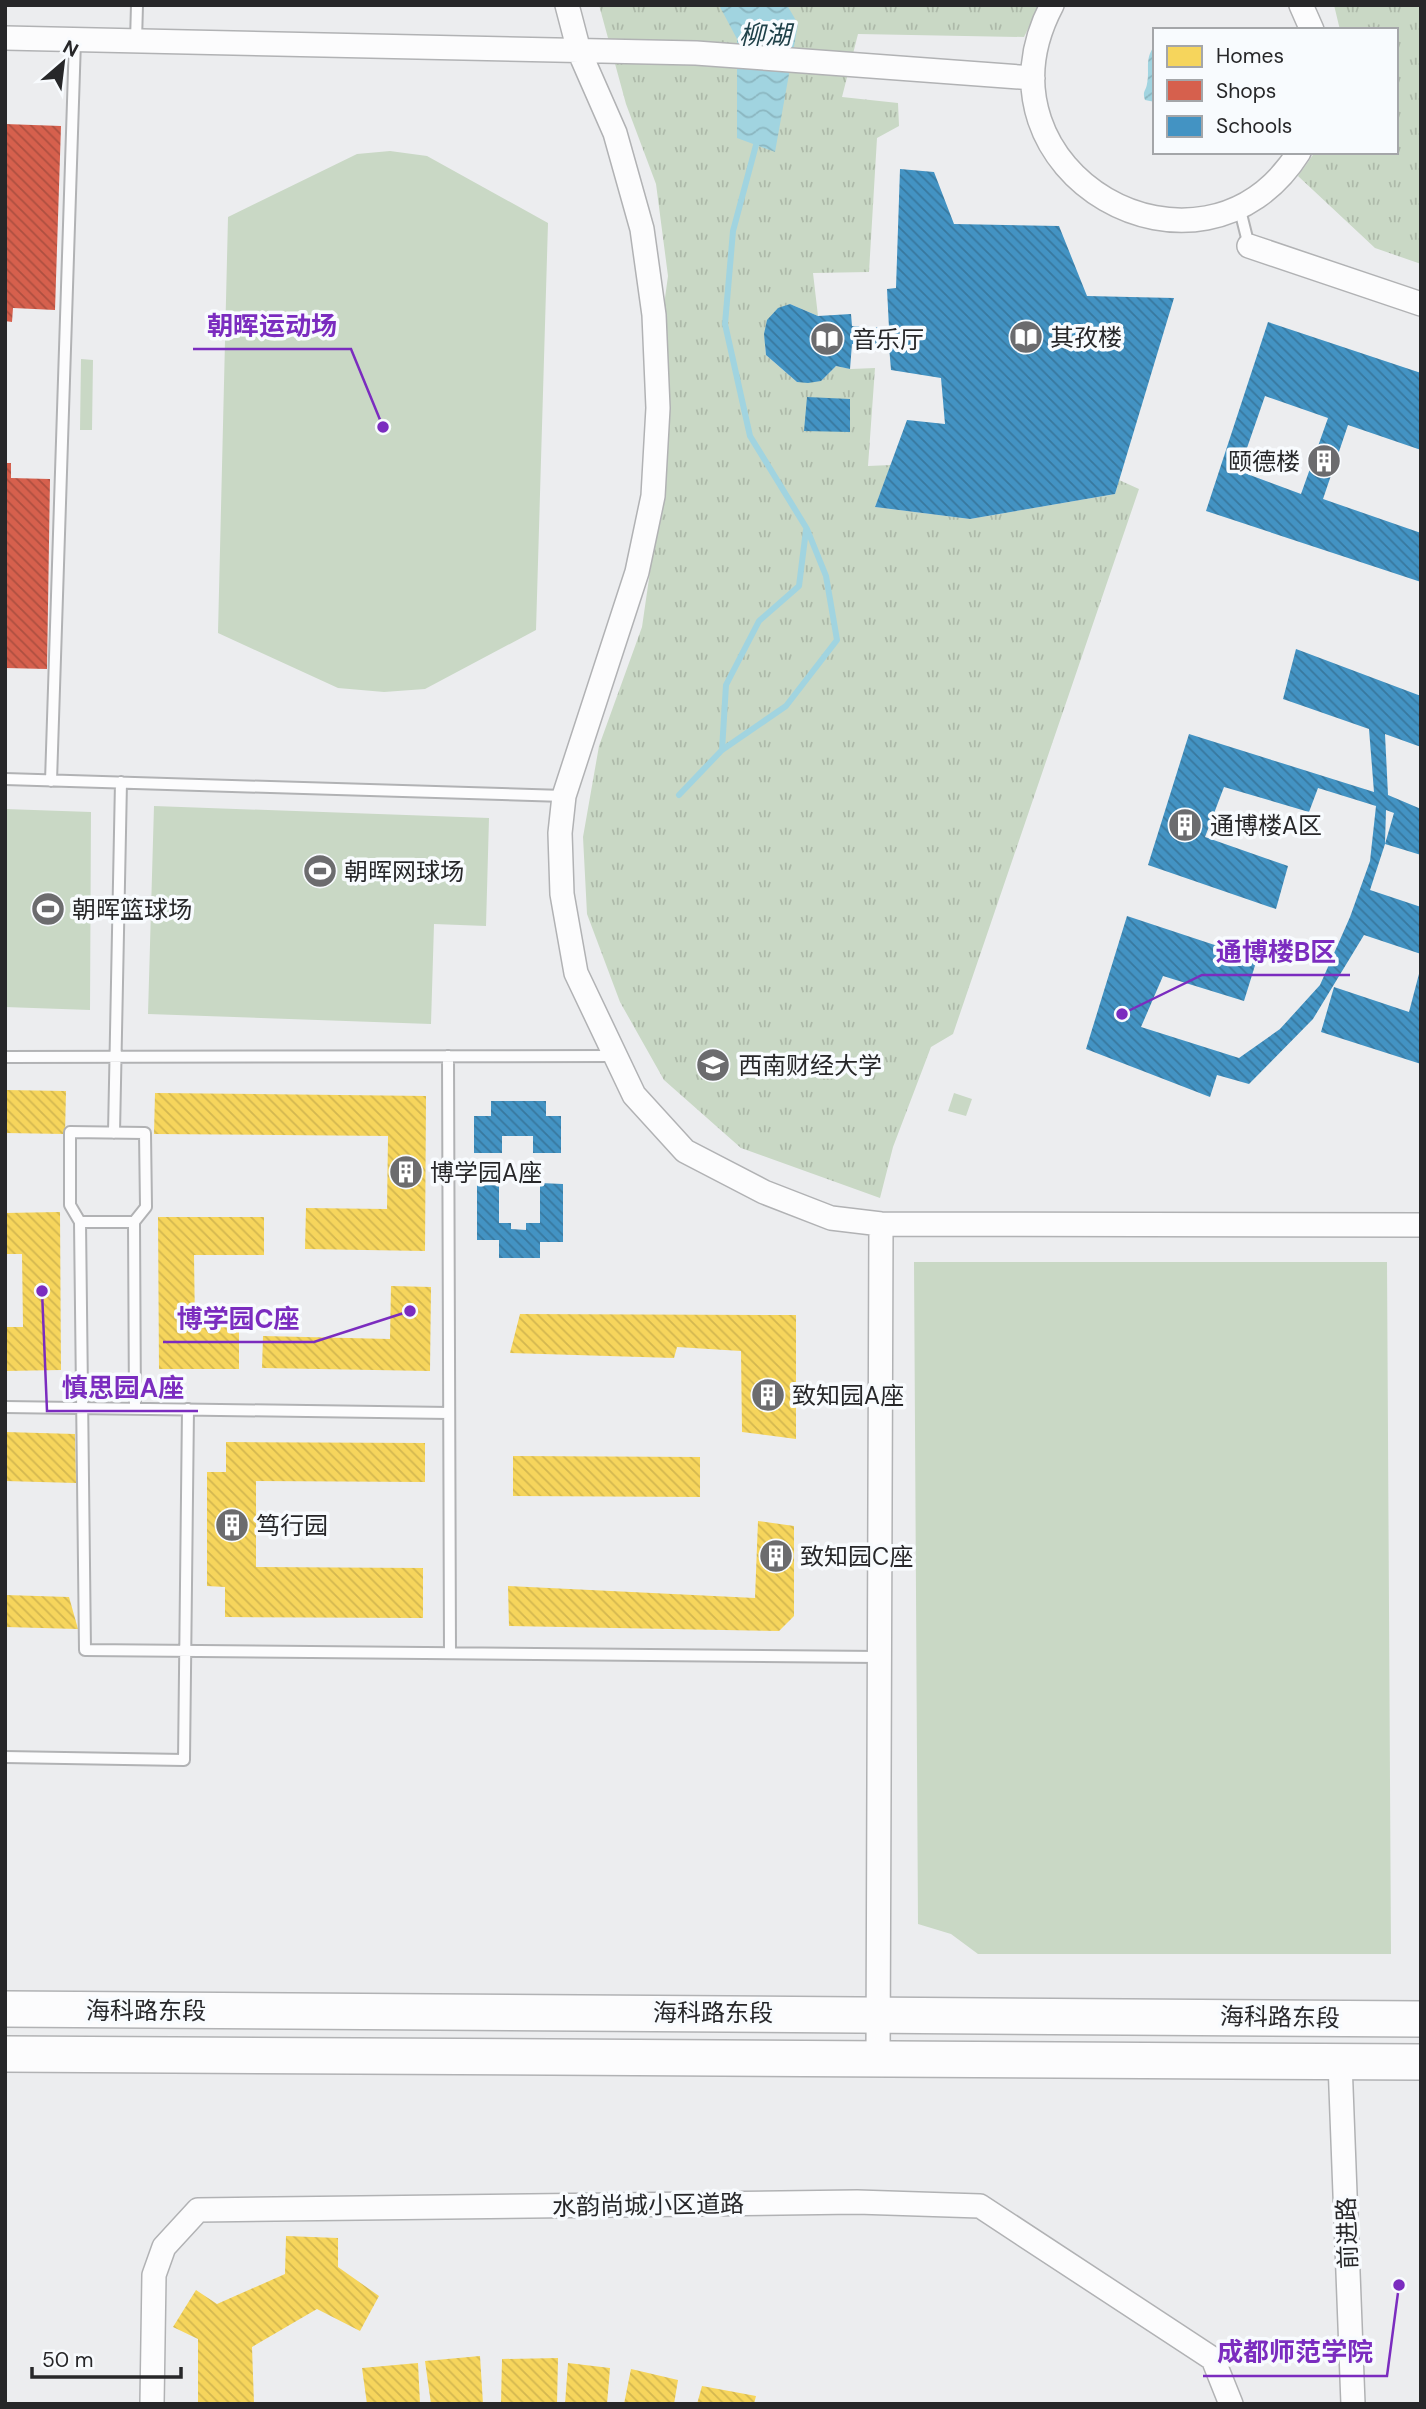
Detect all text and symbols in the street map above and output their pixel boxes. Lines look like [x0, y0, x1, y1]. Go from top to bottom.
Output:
water label: 柳湖 [739, 18, 795, 52]
north arrow [28, 28, 98, 98]
legend [1153, 28, 1398, 154]
text: N [59, 34, 83, 63]
text: Homes [1216, 42, 1284, 70]
text: Shops [1216, 77, 1276, 105]
text: Schools [1216, 112, 1292, 140]
callout: 朝晖运动场 [193, 302, 351, 349]
text: 朝晖运动场 [207, 309, 337, 343]
library icon: 其孜楼 [1007, 318, 1045, 356]
library icon: 音乐厅 [808, 320, 846, 358]
place label: 其孜楼 [1050, 322, 1122, 353]
place label: 音乐厅 [852, 324, 924, 355]
building icon: 颐德楼 [1305, 442, 1343, 480]
place label: 颐德楼 [1228, 446, 1300, 477]
building icon: 通博楼A区 [1166, 806, 1204, 844]
place label: 通博楼A区 [1210, 810, 1322, 841]
sports icon: 朝晖网球场 [301, 852, 339, 890]
place label: 朝晖网球场 [344, 856, 464, 887]
sports icon: 朝晖篮球场 [29, 890, 67, 928]
place label: 朝晖篮球场 [72, 894, 192, 925]
callout: 通博楼B区 [1202, 928, 1350, 975]
text: 通博楼B区 [1216, 935, 1336, 969]
school or university icon: 西南财经大学 [694, 1046, 732, 1084]
place label: 西南财经大学 [738, 1050, 882, 1081]
building icon: 博学园A座 [387, 1153, 425, 1191]
place label: 博学园A座 [430, 1157, 542, 1188]
callout: 博学园C座 [163, 1295, 314, 1342]
text: 博学园C座 [176, 1302, 300, 1336]
callout: 慎思园A座 [47, 1364, 198, 1411]
text: 慎思园A座 [62, 1371, 184, 1405]
building icon: 致知园A座 [749, 1376, 787, 1414]
place label: 致知园A座 [792, 1380, 904, 1411]
building icon: 笃行园 [213, 1506, 251, 1544]
place label: 笃行园 [256, 1510, 328, 1541]
building icon: 致知园C座 [757, 1537, 795, 1575]
place label: 致知园C座 [800, 1541, 913, 1572]
street label: 海科路东段 [86, 1995, 206, 2026]
street label: 海科路东段 [653, 1997, 773, 2028]
street label: 海科路东段 [1220, 2000, 1340, 2034]
street label: 水韵尚城小区道路 [552, 2188, 744, 2222]
street label: 前进路 [1330, 2196, 1364, 2270]
callout: 成都师范学院 [1203, 2329, 1387, 2376]
text: 成都师范学院 [1217, 2335, 1373, 2369]
scale bar [32, 2336, 180, 2380]
text: 50 m [42, 2346, 93, 2374]

